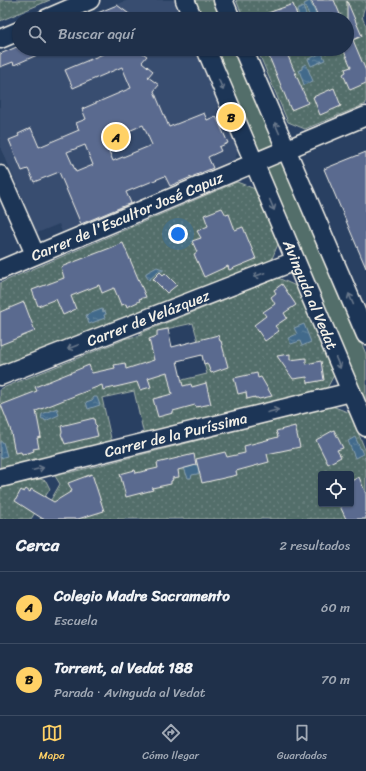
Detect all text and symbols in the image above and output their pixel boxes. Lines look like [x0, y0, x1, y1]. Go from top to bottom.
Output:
search box [12, 12, 354, 56]
text: Buscar aquí [58, 21, 135, 47]
icon: search [26, 23, 48, 45]
one-way arrow [218, 78, 225, 90]
pin: B [218, 102, 244, 132]
pin: A [103, 122, 129, 152]
one-way arrow [273, 123, 280, 135]
street label: Carrer de l'Escultor José Capuz [27, 164, 228, 269]
one-way arrow [268, 198, 276, 210]
your location [168, 224, 188, 244]
street label: Avinguda al Vedat [275, 235, 345, 354]
one-way arrow [253, 271, 265, 279]
street label: Carrer de Velázquez [83, 282, 214, 354]
one-way arrow [346, 294, 354, 306]
one-way arrow [67, 344, 79, 352]
one-way arrow [335, 357, 343, 369]
street label: Carrer de la Puríssima [102, 405, 250, 465]
one-way arrow [266, 407, 279, 415]
one-way arrow [31, 464, 44, 472]
map controls [318, 471, 354, 507]
button: locate [318, 471, 354, 507]
text: Cerca [16, 530, 59, 560]
text: 2 resultados [279, 534, 350, 557]
text: Colegio Madre Sacramento [54, 583, 230, 609]
text: A [25, 596, 33, 619]
text: 60 m [321, 596, 350, 619]
text: Escuela [54, 609, 98, 632]
text: Torrent, al Vedat 188 [54, 655, 193, 681]
text: B [25, 668, 33, 691]
text: 70 m [321, 668, 350, 691]
text: Parada · Avinguda al Vedat [54, 681, 205, 704]
tab: Mapa [39, 722, 65, 765]
tab: Cómo llegar [142, 722, 199, 765]
tab: Guardados [277, 722, 327, 765]

